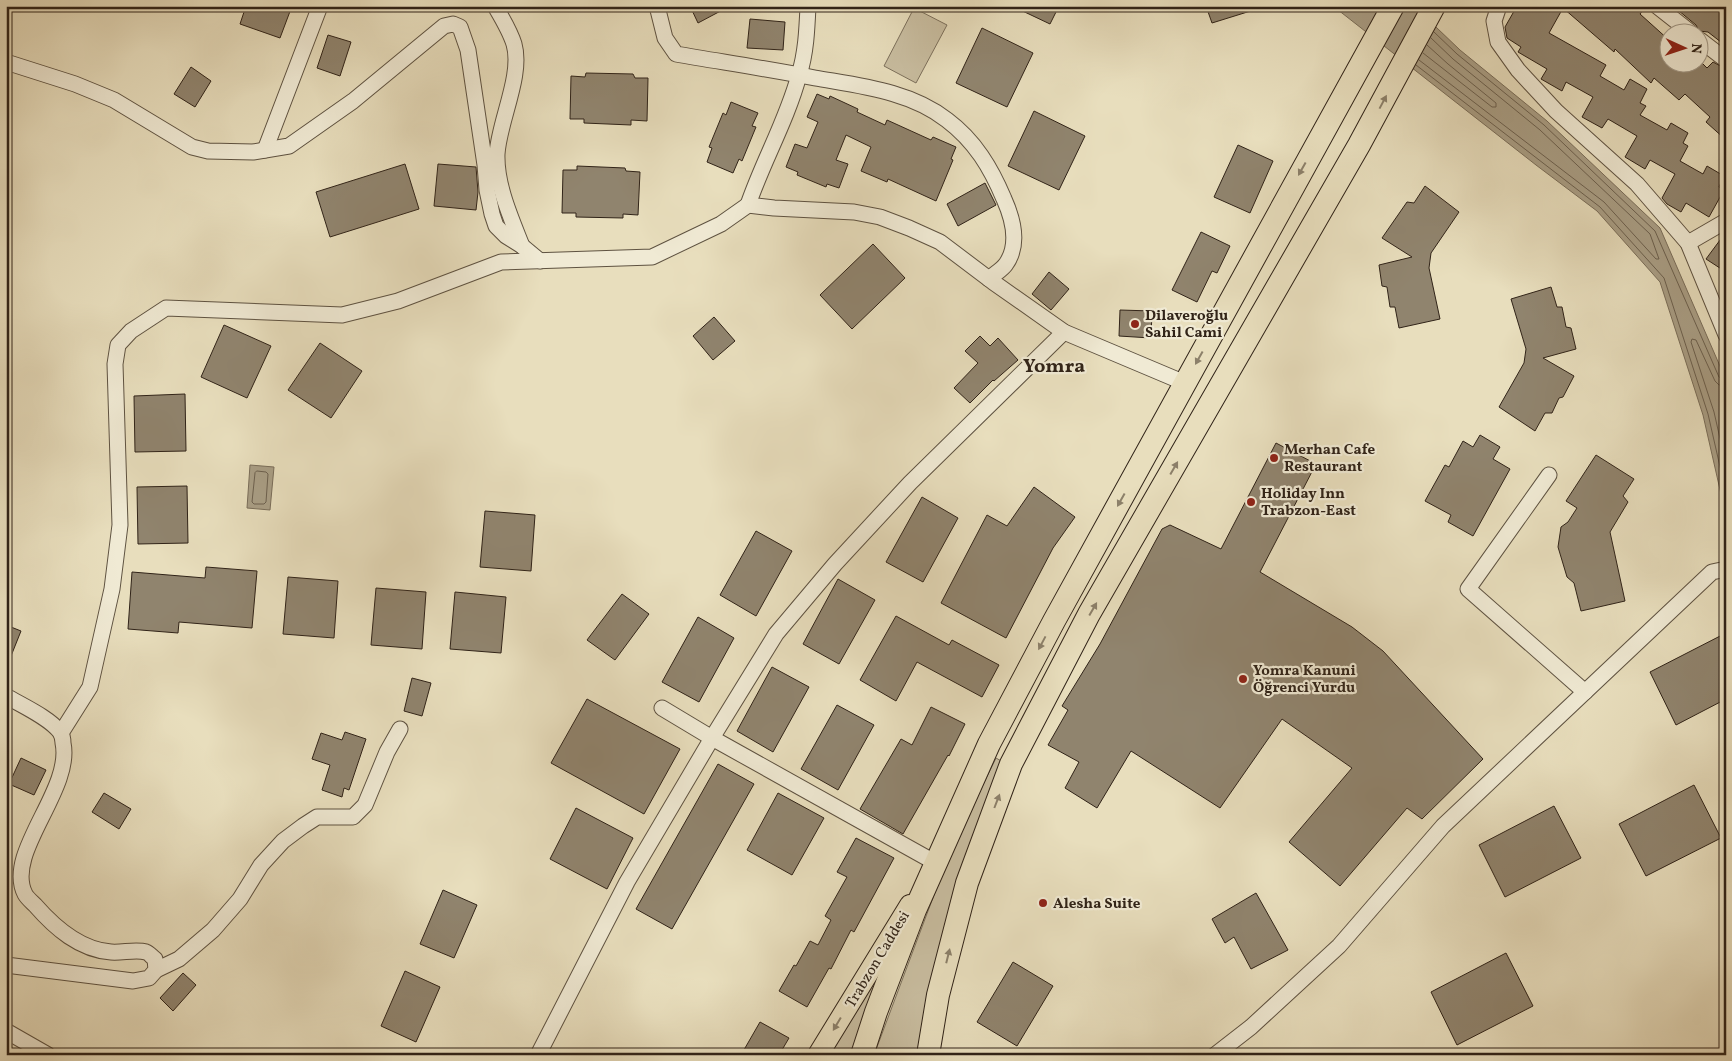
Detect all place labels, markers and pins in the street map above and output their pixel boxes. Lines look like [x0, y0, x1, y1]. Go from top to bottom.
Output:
place label: Dilaveroğlu Sahil Cami [1145, 306, 1228, 344]
marker: Dilaveroğlu Sahil Cami [1129, 318, 1141, 330]
place label: Merhan Cafe Restaurant [1284, 440, 1376, 478]
marker: Merhan Cafe Restaurant [1268, 452, 1280, 464]
place label: Holiday Inn Trabzon-East [1261, 484, 1356, 522]
marker: Holiday Inn Trabzon-East [1245, 496, 1257, 508]
place label: Yomra Kanuni Öğrenci Yurdu [1253, 661, 1356, 699]
marker: Yomra Kanuni Öğrenci Yurdu [1237, 673, 1249, 685]
place label: Alesha Suite [1053, 894, 1141, 915]
marker: Alesha Suite [1037, 897, 1049, 909]

